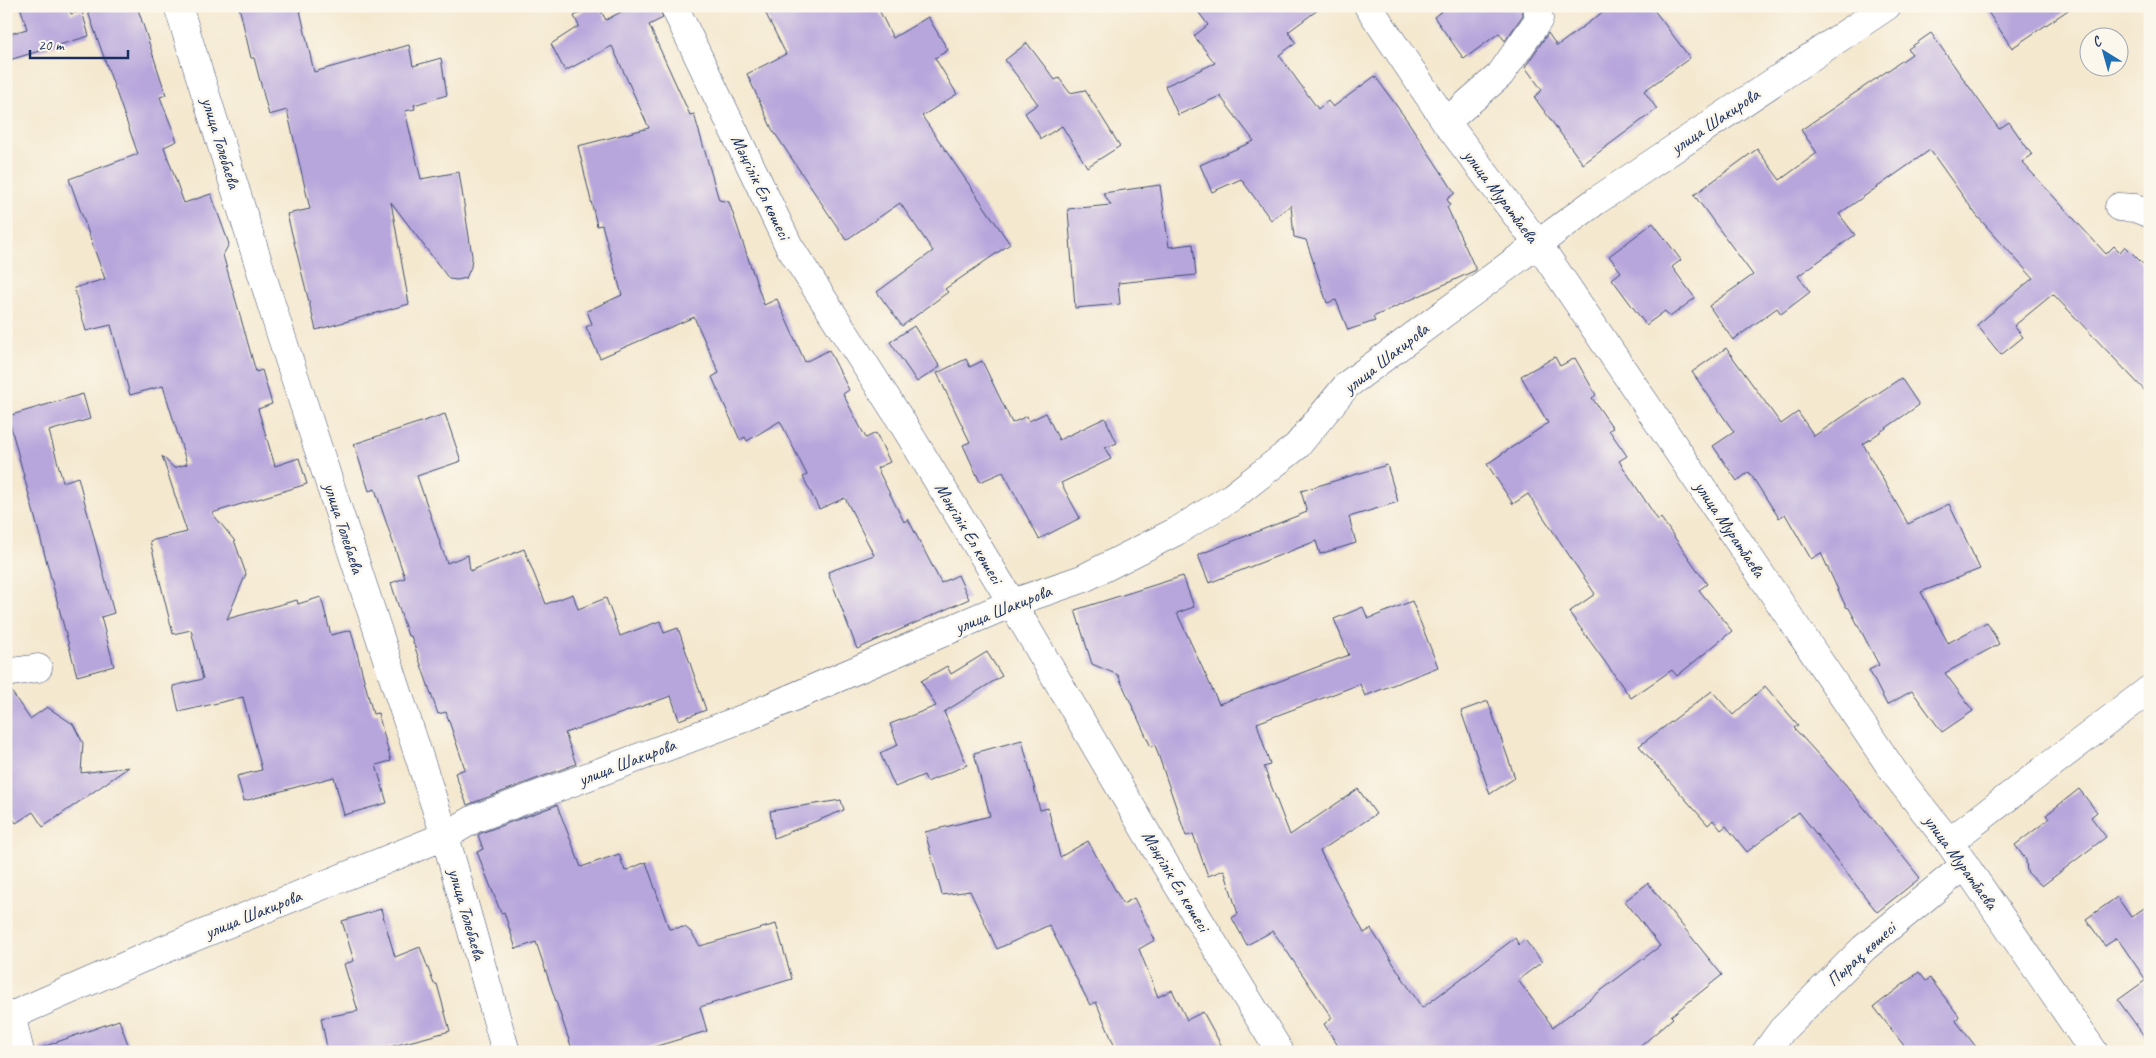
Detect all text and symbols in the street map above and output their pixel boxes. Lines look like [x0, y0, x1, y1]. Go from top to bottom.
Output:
scale bar [30, 28, 128, 60]
north arrow [2078, 28, 2128, 78]
text: С [2089, 32, 2106, 51]
text: 20 m [38, 36, 65, 55]
street label: улица Шакирова [1666, 83, 1764, 159]
street label: улица Толебаева [196, 94, 246, 193]
street label: Мәңгілік Ел көшесі [726, 131, 797, 245]
street label: улица Муратбаева [1458, 144, 1544, 248]
street label: улица Шакирова [1338, 317, 1434, 399]
street label: улица Муратбаева [1689, 476, 1771, 583]
street label: улица Толебаева [319, 479, 370, 578]
street label: Мәңгілік Ел көшесі [930, 479, 1009, 590]
street label: улица Шакирова [951, 579, 1056, 639]
street label: улица Шакирова [574, 733, 680, 791]
street label: улица Муратбаева [1919, 810, 2004, 915]
street label: Мәңгілік Ел көшесі [1137, 827, 1216, 938]
street label: улица Толебаева [443, 865, 491, 964]
street label: улица Шакирова [201, 884, 306, 944]
street label: Пырақ көшесі [1822, 915, 1902, 991]

